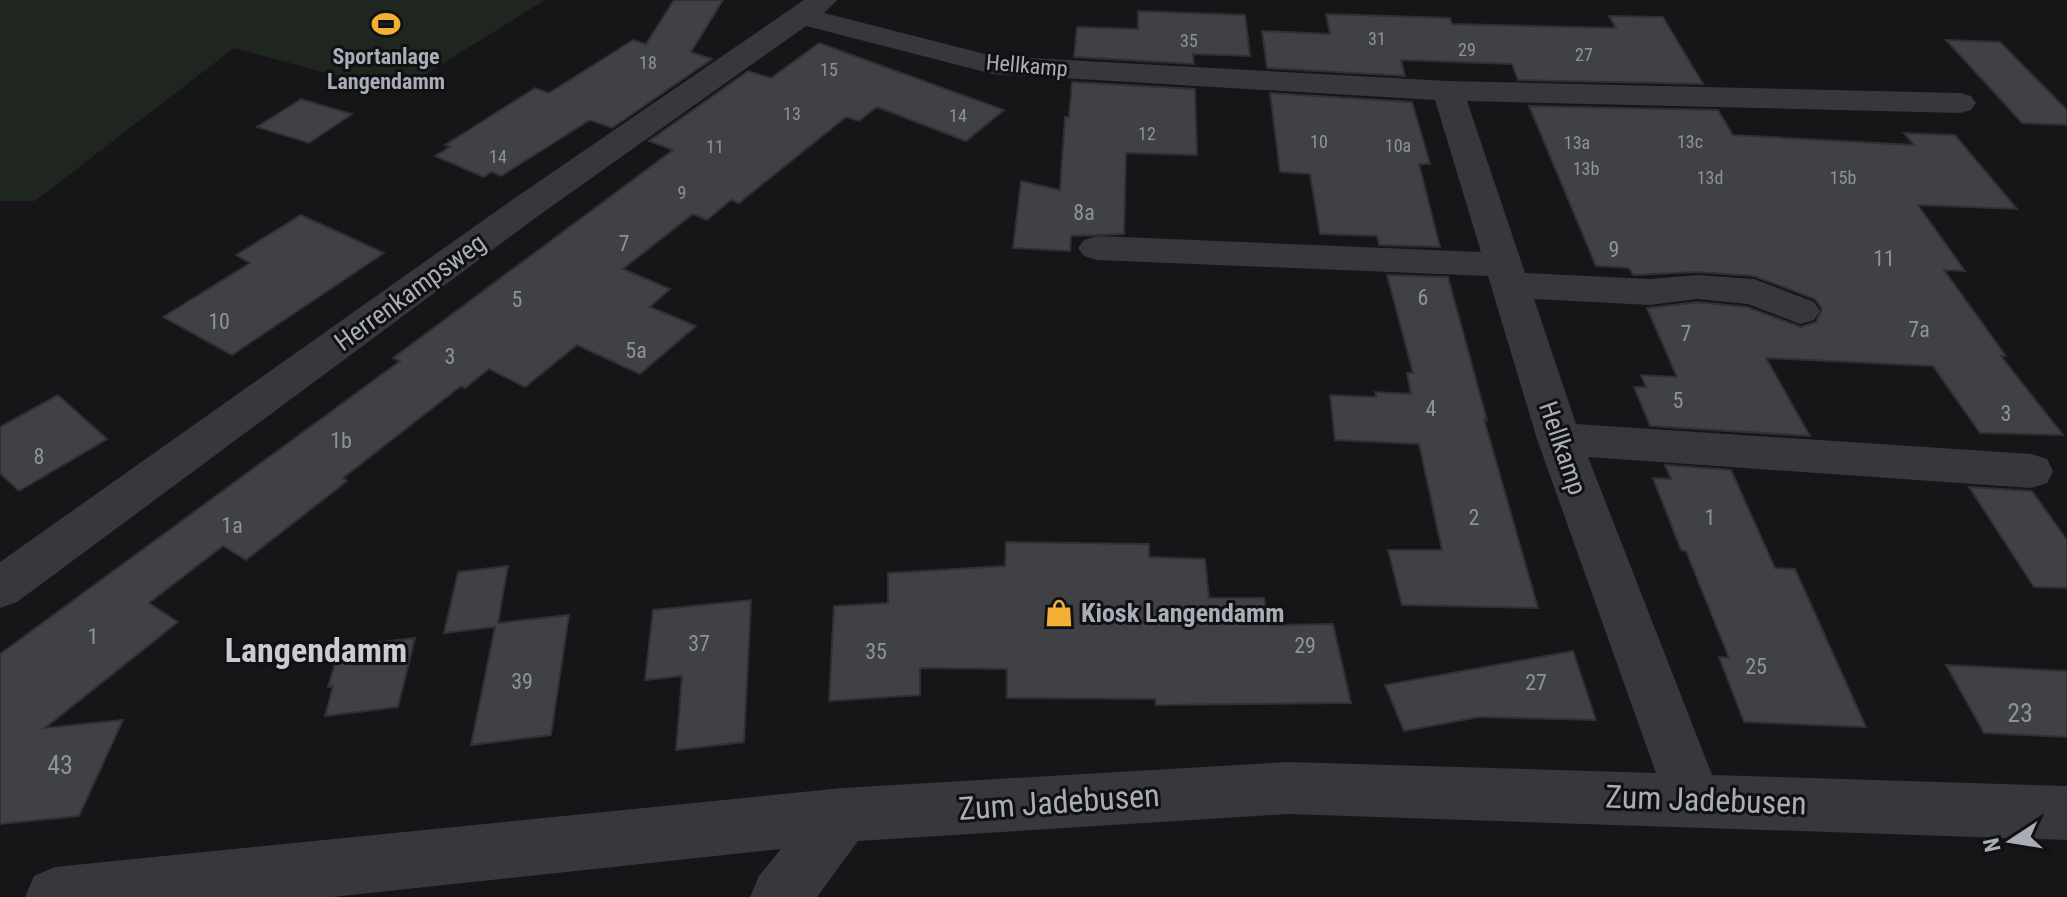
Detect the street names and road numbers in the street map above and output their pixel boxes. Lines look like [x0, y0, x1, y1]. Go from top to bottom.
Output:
street label: Hellkamp [985, 49, 1069, 82]
street label: Herrenkampsweg [329, 227, 491, 357]
street label: Hellkamp [1533, 397, 1593, 499]
street label: Zum Jadebusen [957, 776, 1161, 828]
street label: Zum Jadebusen [1605, 777, 1807, 823]

